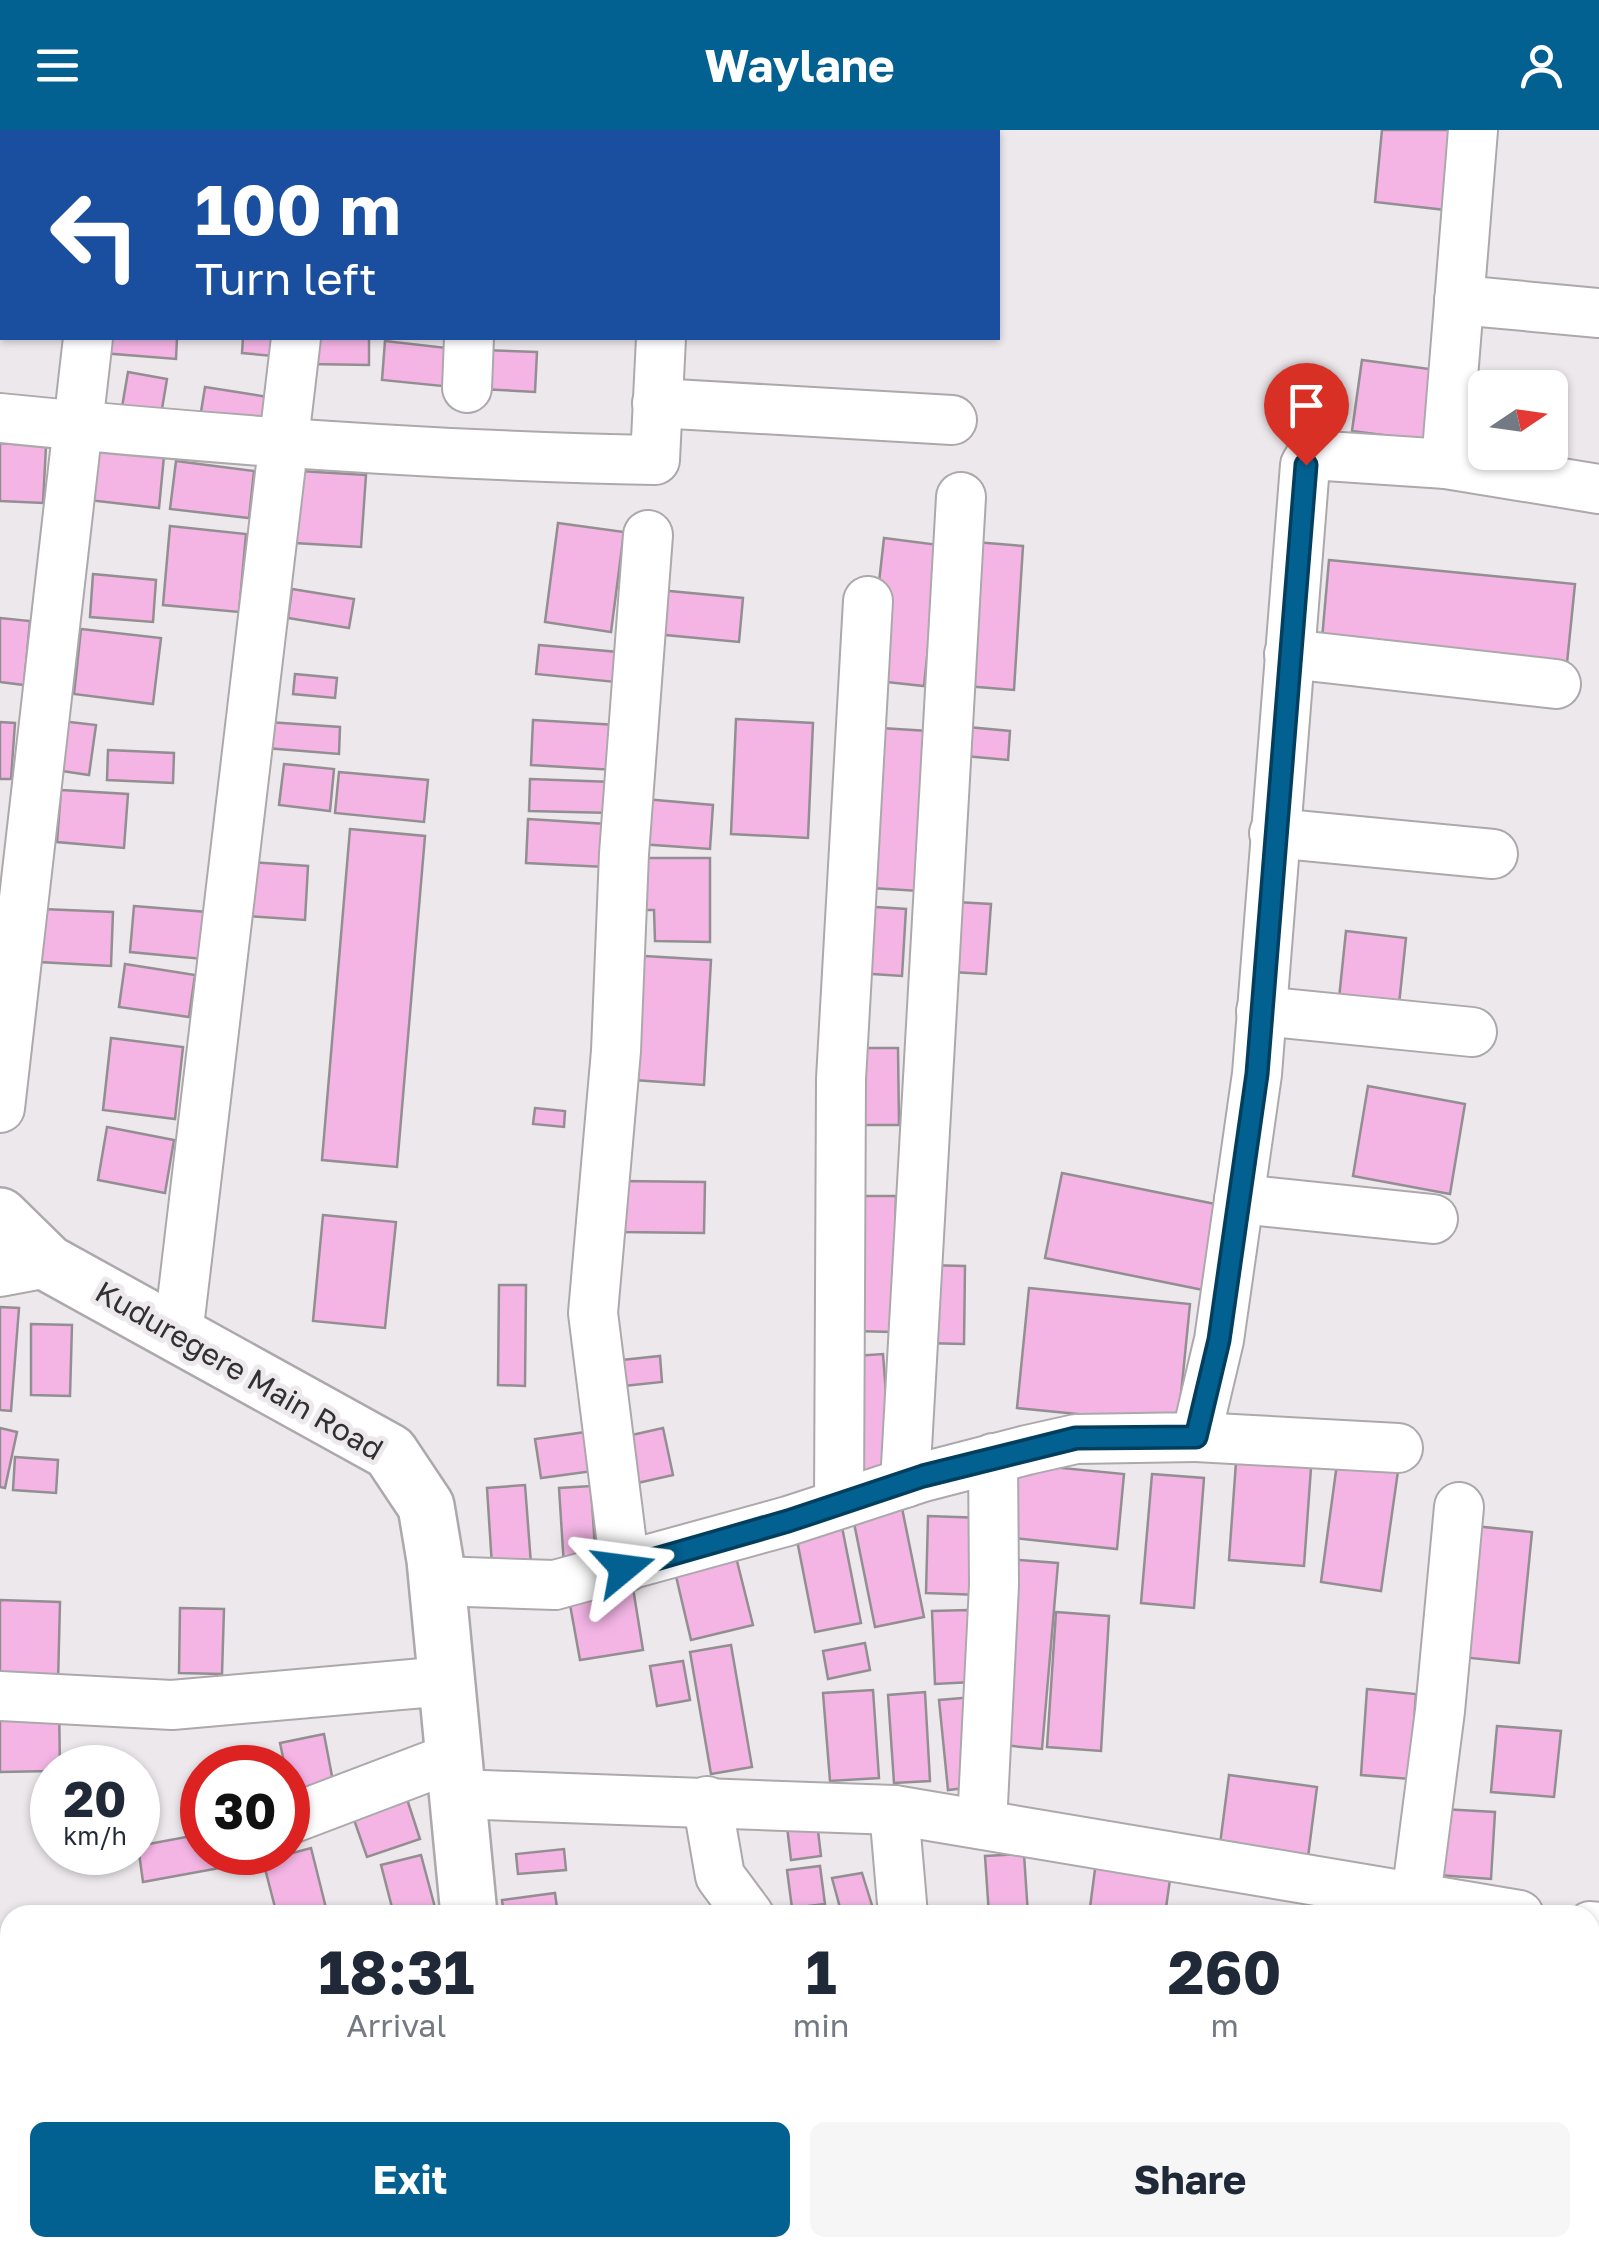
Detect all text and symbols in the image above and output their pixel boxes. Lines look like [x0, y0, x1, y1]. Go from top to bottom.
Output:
icon: menu [30, 38, 85, 93]
text: Waylane [704, 38, 895, 92]
icon: person [1514, 38, 1569, 93]
text: 100 m [195, 166, 401, 250]
icon: left [30, 170, 160, 300]
text: Turn left [195, 251, 377, 305]
pin [1264, 363, 1349, 466]
north arrow [1468, 370, 1568, 470]
map controls [1468, 370, 1568, 470]
icon: arrive [1279, 378, 1334, 433]
street label: Kuduregere Main Road [89, 1273, 390, 1467]
position arrow [572, 1516, 676, 1620]
speed limit sign: 30 [180, 1745, 310, 1875]
text: 20 [63, 1768, 126, 1828]
text: km/h [63, 1820, 127, 1851]
text: 18:31 [318, 1935, 474, 2007]
text: 1 [806, 1935, 837, 2007]
text: 260 [1168, 1935, 1282, 2007]
text: Arrival [346, 2006, 447, 2044]
text: min [793, 2006, 849, 2044]
text: m [1211, 2006, 1239, 2044]
button: Exit [30, 2122, 790, 2237]
button: Share [810, 2122, 1570, 2237]

